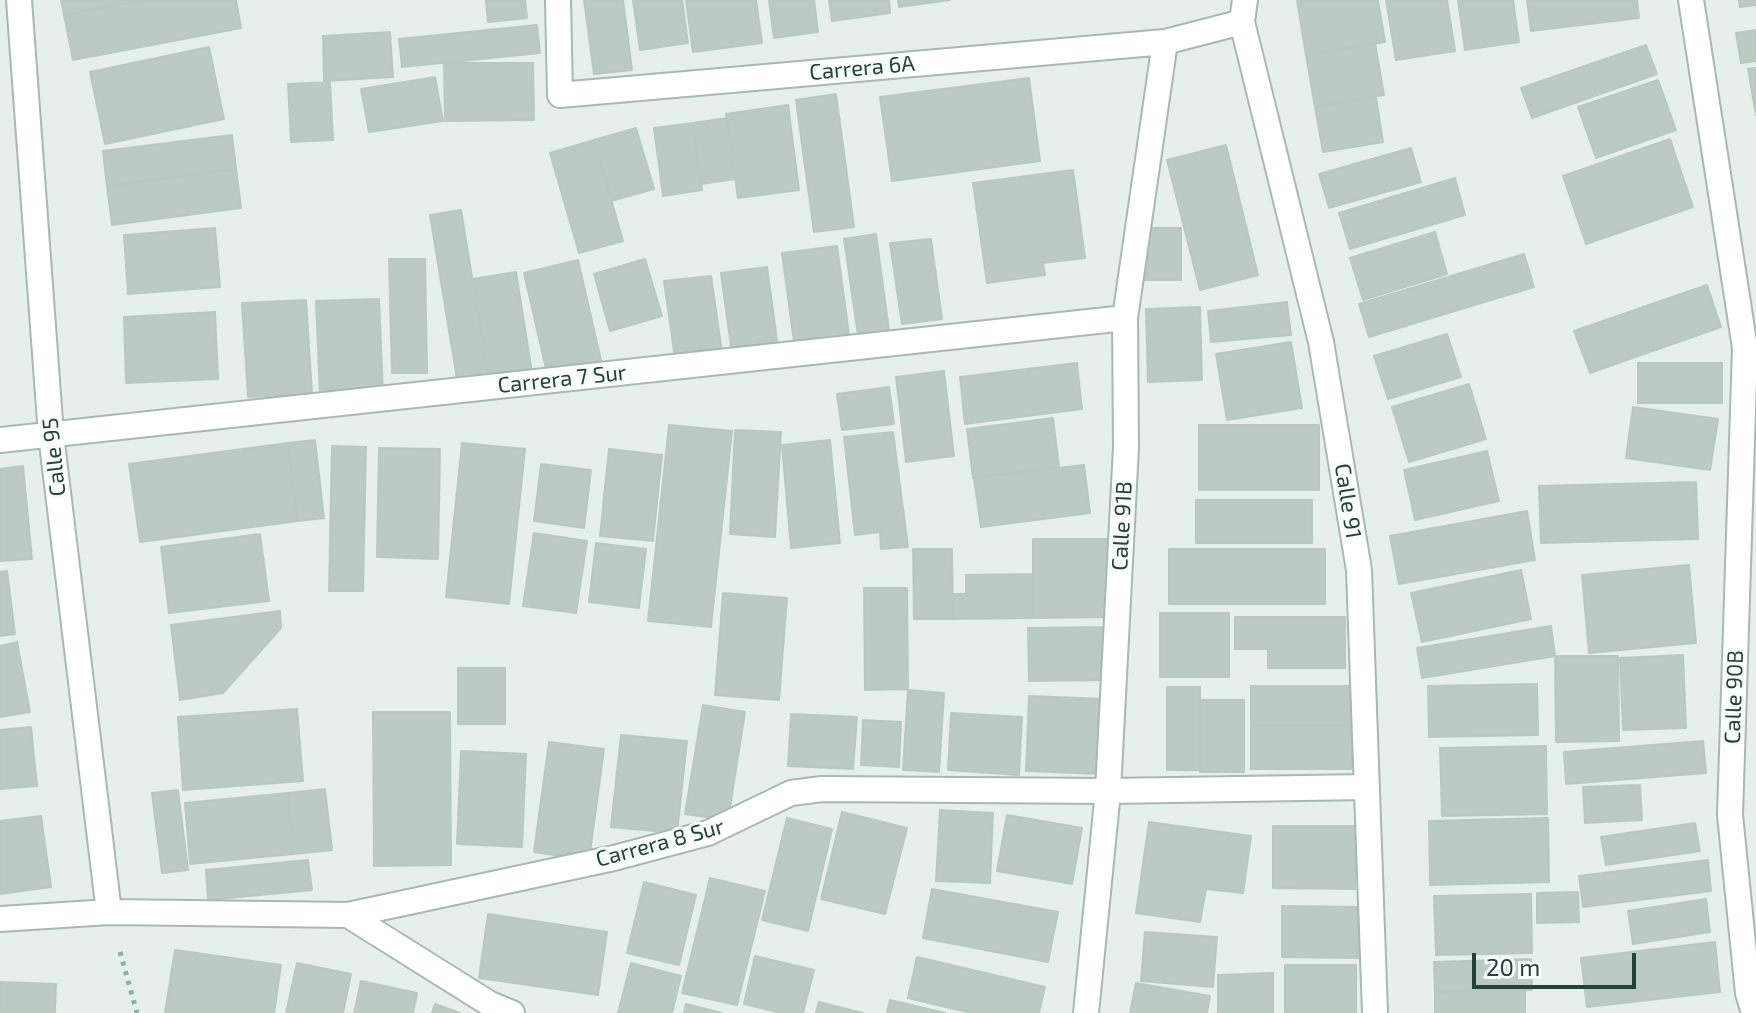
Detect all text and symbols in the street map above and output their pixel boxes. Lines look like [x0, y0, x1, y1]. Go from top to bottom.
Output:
street label: Carrera 6A [808, 50, 916, 86]
street label: Carrera 7 Sur [496, 359, 628, 399]
street label: Calle 95 [37, 416, 71, 498]
street label: Calle 91 [1329, 462, 1367, 540]
street label: Calle 91B [1106, 481, 1138, 571]
street label: Calle 90B [1719, 650, 1749, 744]
street label: Carrera 8 Sur [593, 813, 727, 873]
scale bar [1476, 937, 1640, 987]
text: 20 m [1486, 952, 1540, 981]

